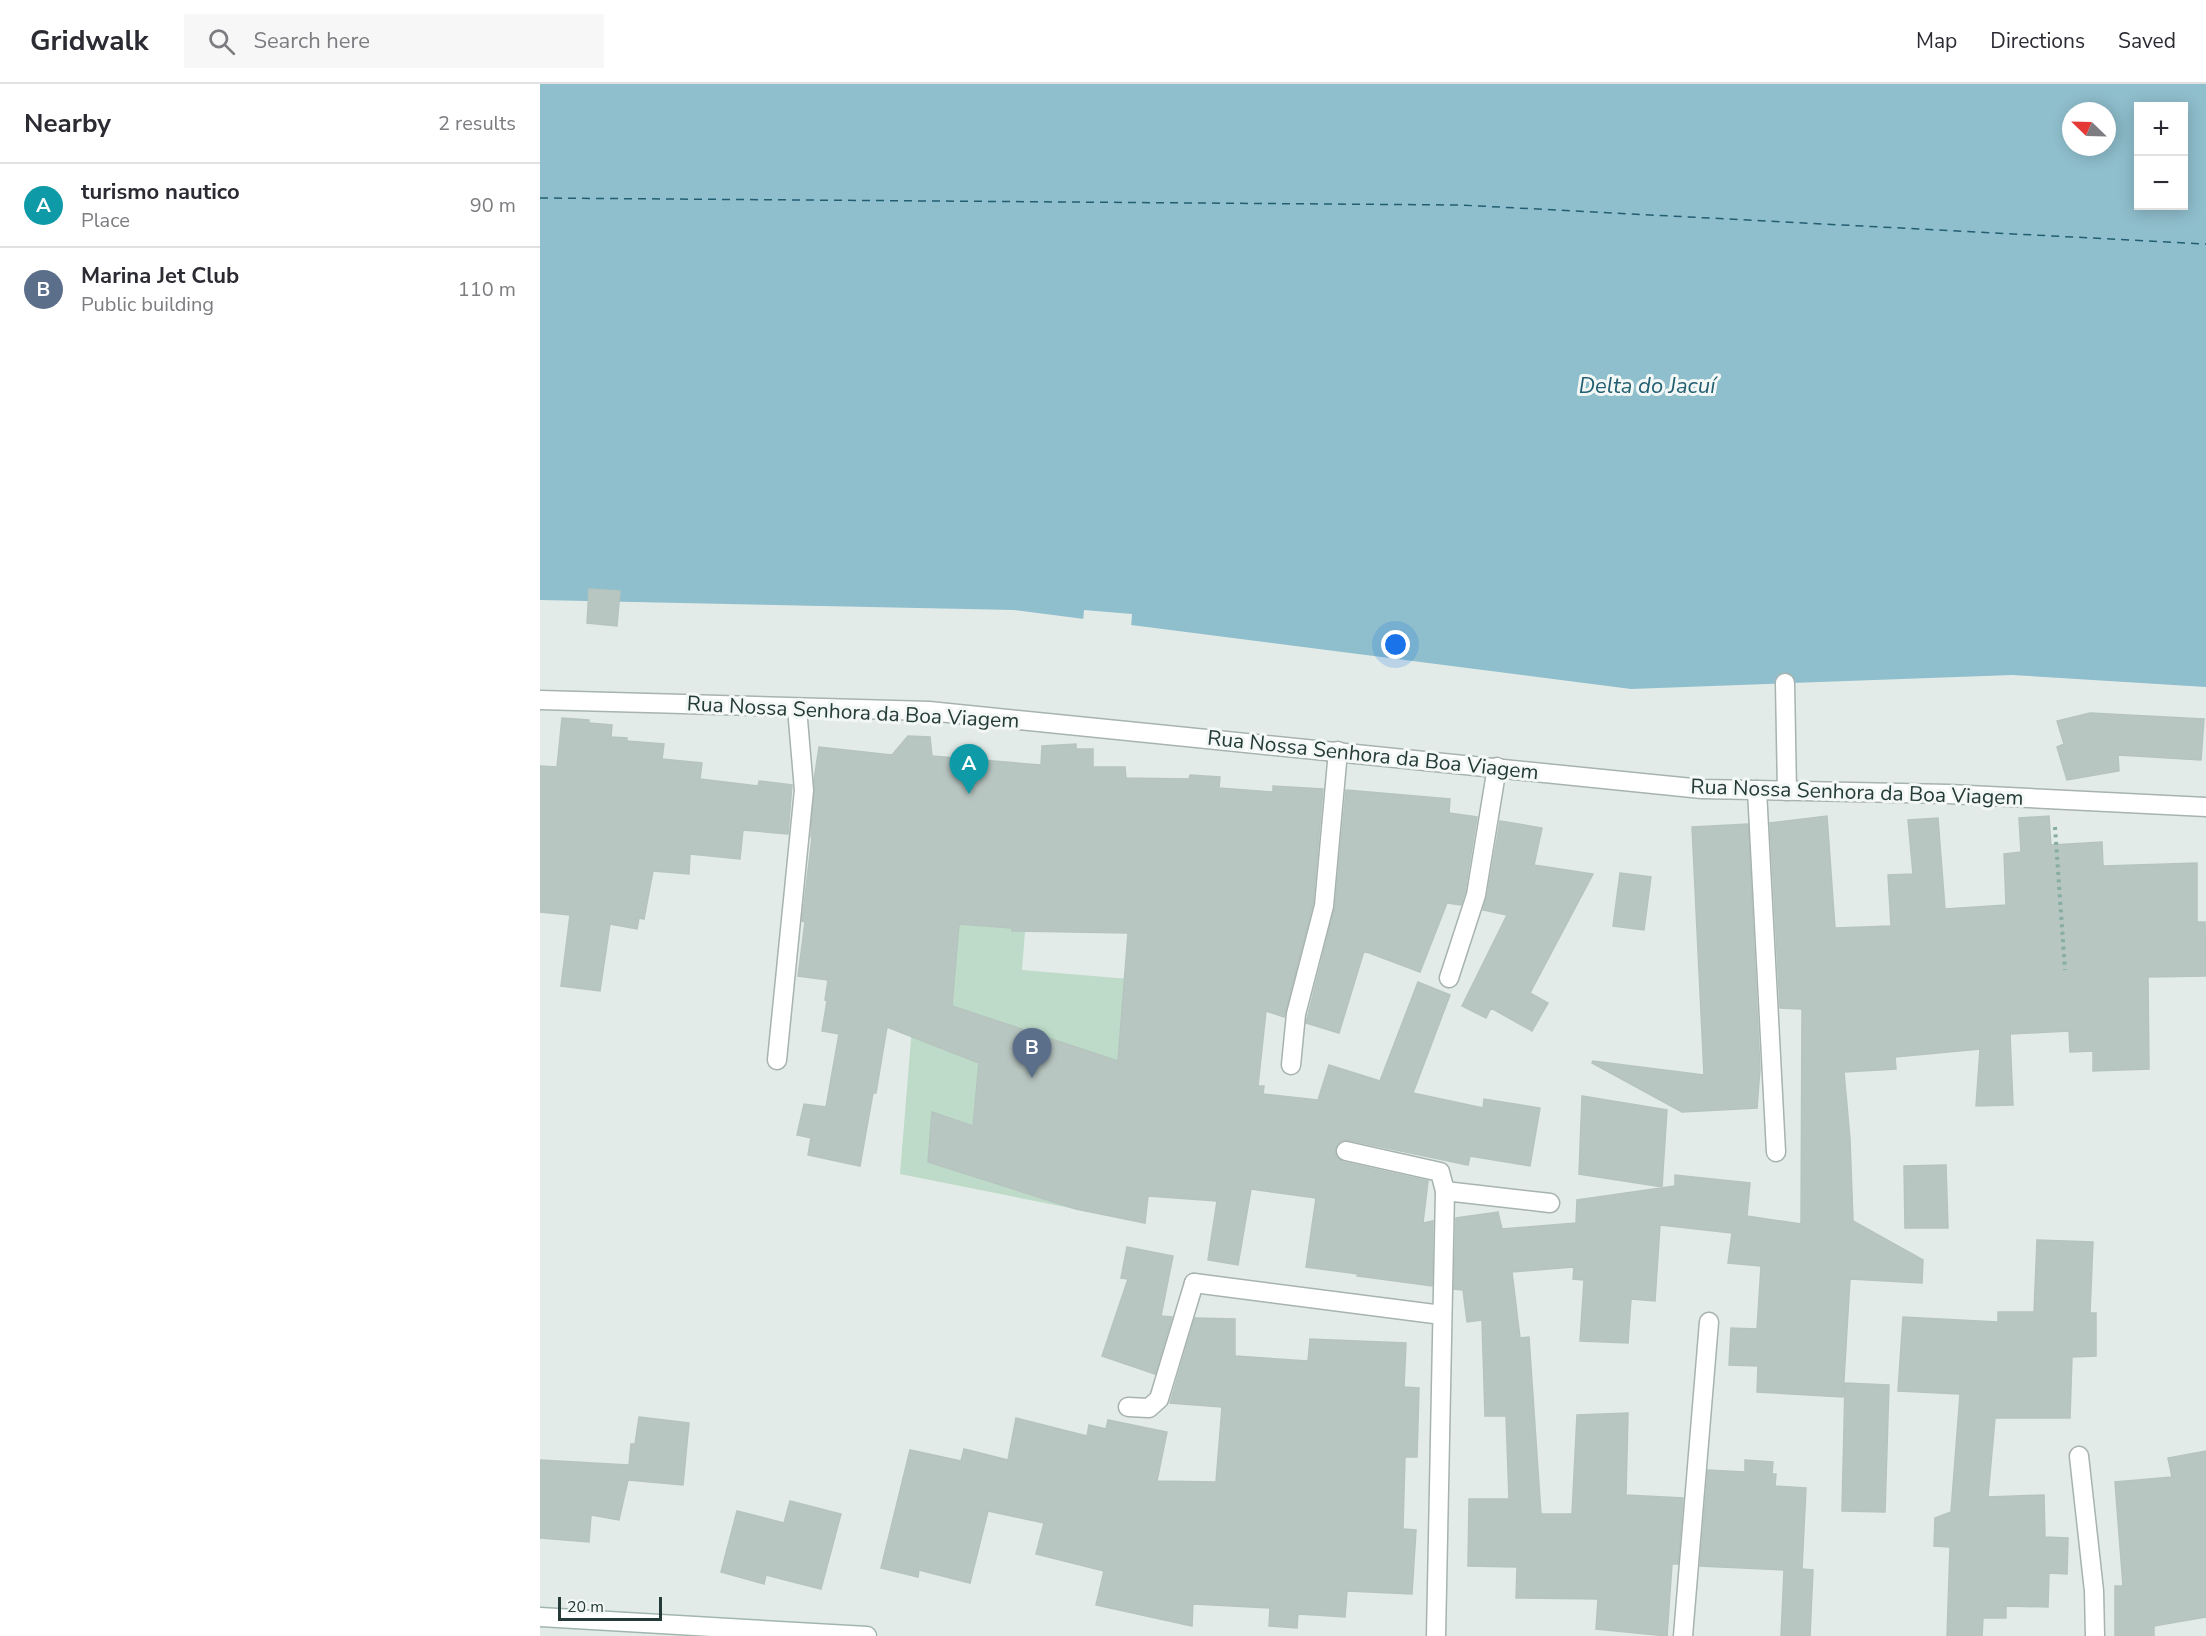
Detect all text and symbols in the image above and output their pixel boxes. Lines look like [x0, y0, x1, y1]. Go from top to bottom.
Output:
search box [184, 14, 604, 68]
text: Gridwalk [30, 22, 148, 60]
icon: search [205, 25, 238, 58]
text: Search here [253, 26, 370, 56]
text: Map [1916, 27, 1957, 55]
text: Directions [1990, 27, 2085, 55]
text: Saved [2118, 27, 2176, 55]
north arrow [2062, 102, 2116, 156]
map controls [2134, 102, 2188, 210]
button: + [2134, 102, 2188, 156]
text: Nearby [24, 106, 111, 141]
text: 2 results [438, 110, 516, 137]
button: − [2134, 156, 2188, 210]
text: turismo nautico [81, 177, 240, 207]
text: A [36, 192, 51, 219]
text: 90 m [470, 192, 516, 219]
text: Place [81, 207, 130, 234]
text: Marina Jet Club [81, 261, 239, 291]
text: B [37, 276, 50, 303]
text: 110 m [458, 276, 516, 303]
text: Public building [81, 291, 214, 318]
water label: Delta do Jacuí [1579, 371, 1718, 401]
your location [1381, 630, 1410, 659]
street label: Rua Nossa Senhora da Boa Viagem [686, 689, 1020, 735]
street label: Rua Nossa Senhora da Boa Viagem [1206, 724, 1540, 786]
pin: A [950, 744, 988, 794]
street label: Rua Nossa Senhora da Boa Viagem [1690, 772, 2024, 812]
pin: B [1012, 1028, 1052, 1078]
scale bar [558, 1594, 662, 1622]
text: 20 m [567, 1596, 604, 1618]

